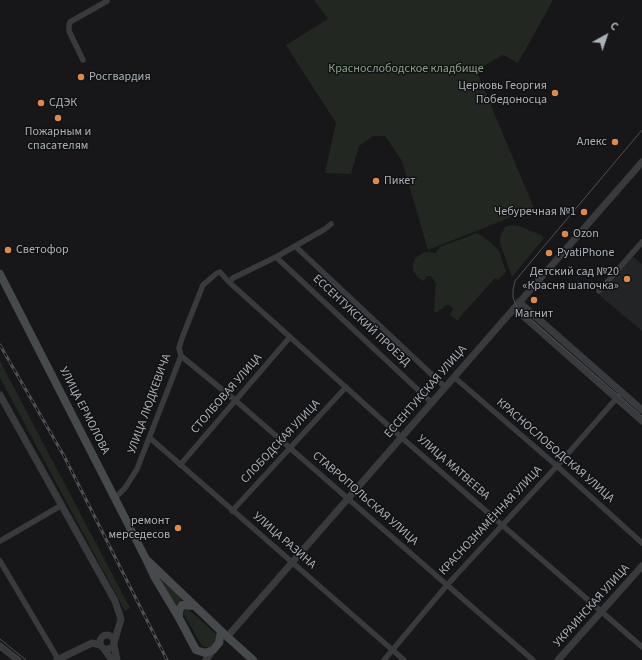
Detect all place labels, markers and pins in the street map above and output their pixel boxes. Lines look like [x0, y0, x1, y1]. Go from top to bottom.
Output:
place label: Росгвардия [89, 70, 151, 84]
marker: Росгвардия [76, 72, 86, 82]
place label: Церковь Георгия Победоносца [458, 79, 547, 107]
marker: Церковь Георгия Победоносца [550, 88, 560, 98]
place label: СДЭК [49, 96, 77, 110]
marker: СДЭК [36, 98, 46, 108]
marker: Пожарным и спасателям [53, 113, 63, 123]
place label: Пожарным и спасателям [25, 125, 91, 153]
place label: Алекс [577, 135, 607, 149]
marker: Алекс [610, 137, 620, 147]
place label: Пикет [384, 174, 416, 188]
marker: Пикет [371, 176, 381, 186]
place label: Чебуречная №1 [494, 205, 576, 219]
marker: Чебуречная №1 [579, 207, 589, 217]
place label: Ozon [573, 227, 599, 241]
marker: Ozon [560, 229, 570, 239]
place label: Светофор [16, 243, 69, 257]
marker: Светофор [3, 245, 13, 255]
place label: PyatiPhone [557, 246, 614, 260]
marker: PyatiPhone [544, 248, 554, 258]
place label: Детский сад №20 «Красня шапочка» [522, 265, 619, 293]
marker: Детский сад №20 «Красня шапочка» [622, 274, 632, 284]
marker: Магнит [529, 295, 539, 305]
place label: Магнит [515, 307, 553, 321]
place label: ремонт мерседесов [108, 514, 170, 542]
marker: ремонт мерседесов [173, 523, 183, 533]

